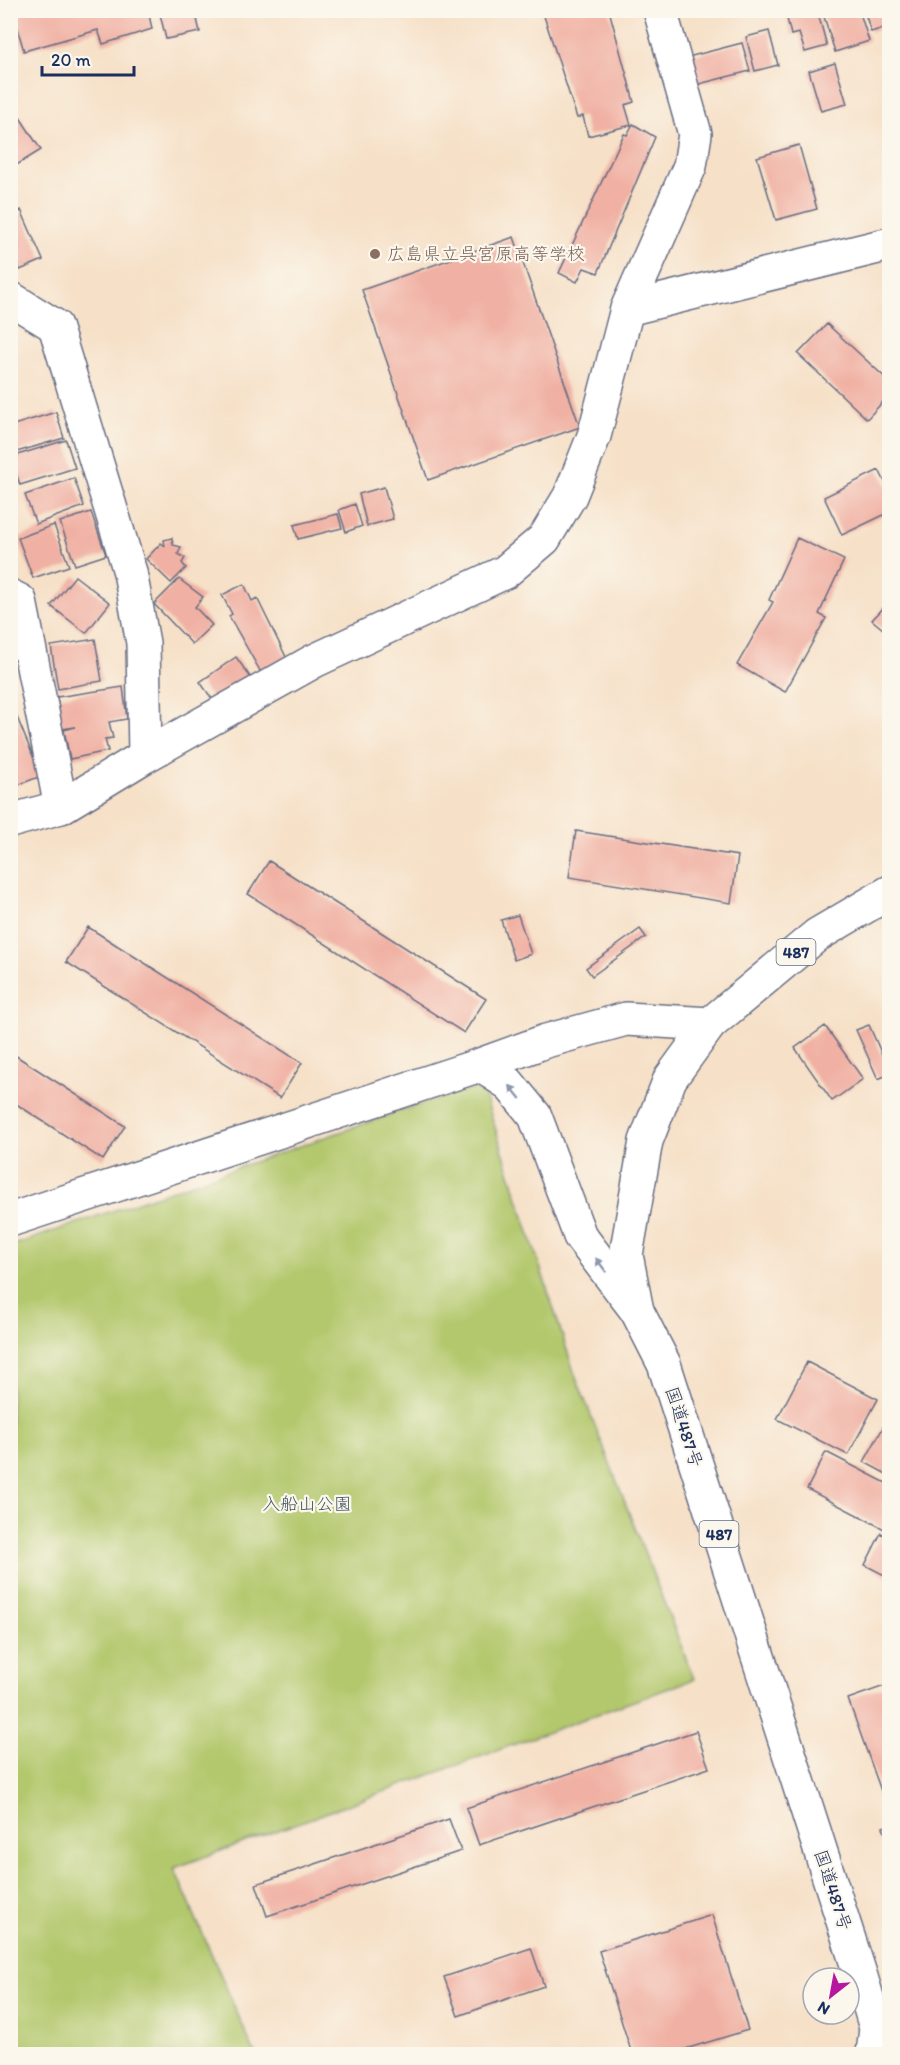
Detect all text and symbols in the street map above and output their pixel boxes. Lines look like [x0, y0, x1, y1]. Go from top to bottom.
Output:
scale bar [42, 39, 134, 77]
text: 20 m [51, 49, 91, 71]
place label: 広島県立呉宮原高等学校 [387, 243, 585, 265]
marker: 広島県立呉宮原高等学校 [368, 247, 382, 261]
road number: 487 [776, 939, 816, 965]
one-way arrow [509, 1084, 522, 1100]
one-way arrow [596, 1257, 608, 1272]
street label: 国道487号 [661, 1384, 707, 1470]
park label: 入船山公園 [262, 1493, 352, 1515]
road number: 487 [700, 1521, 738, 1547]
street label: 国道487号 [810, 1847, 856, 1933]
north arrow [801, 1966, 861, 2026]
text: N [814, 1998, 833, 2019]

